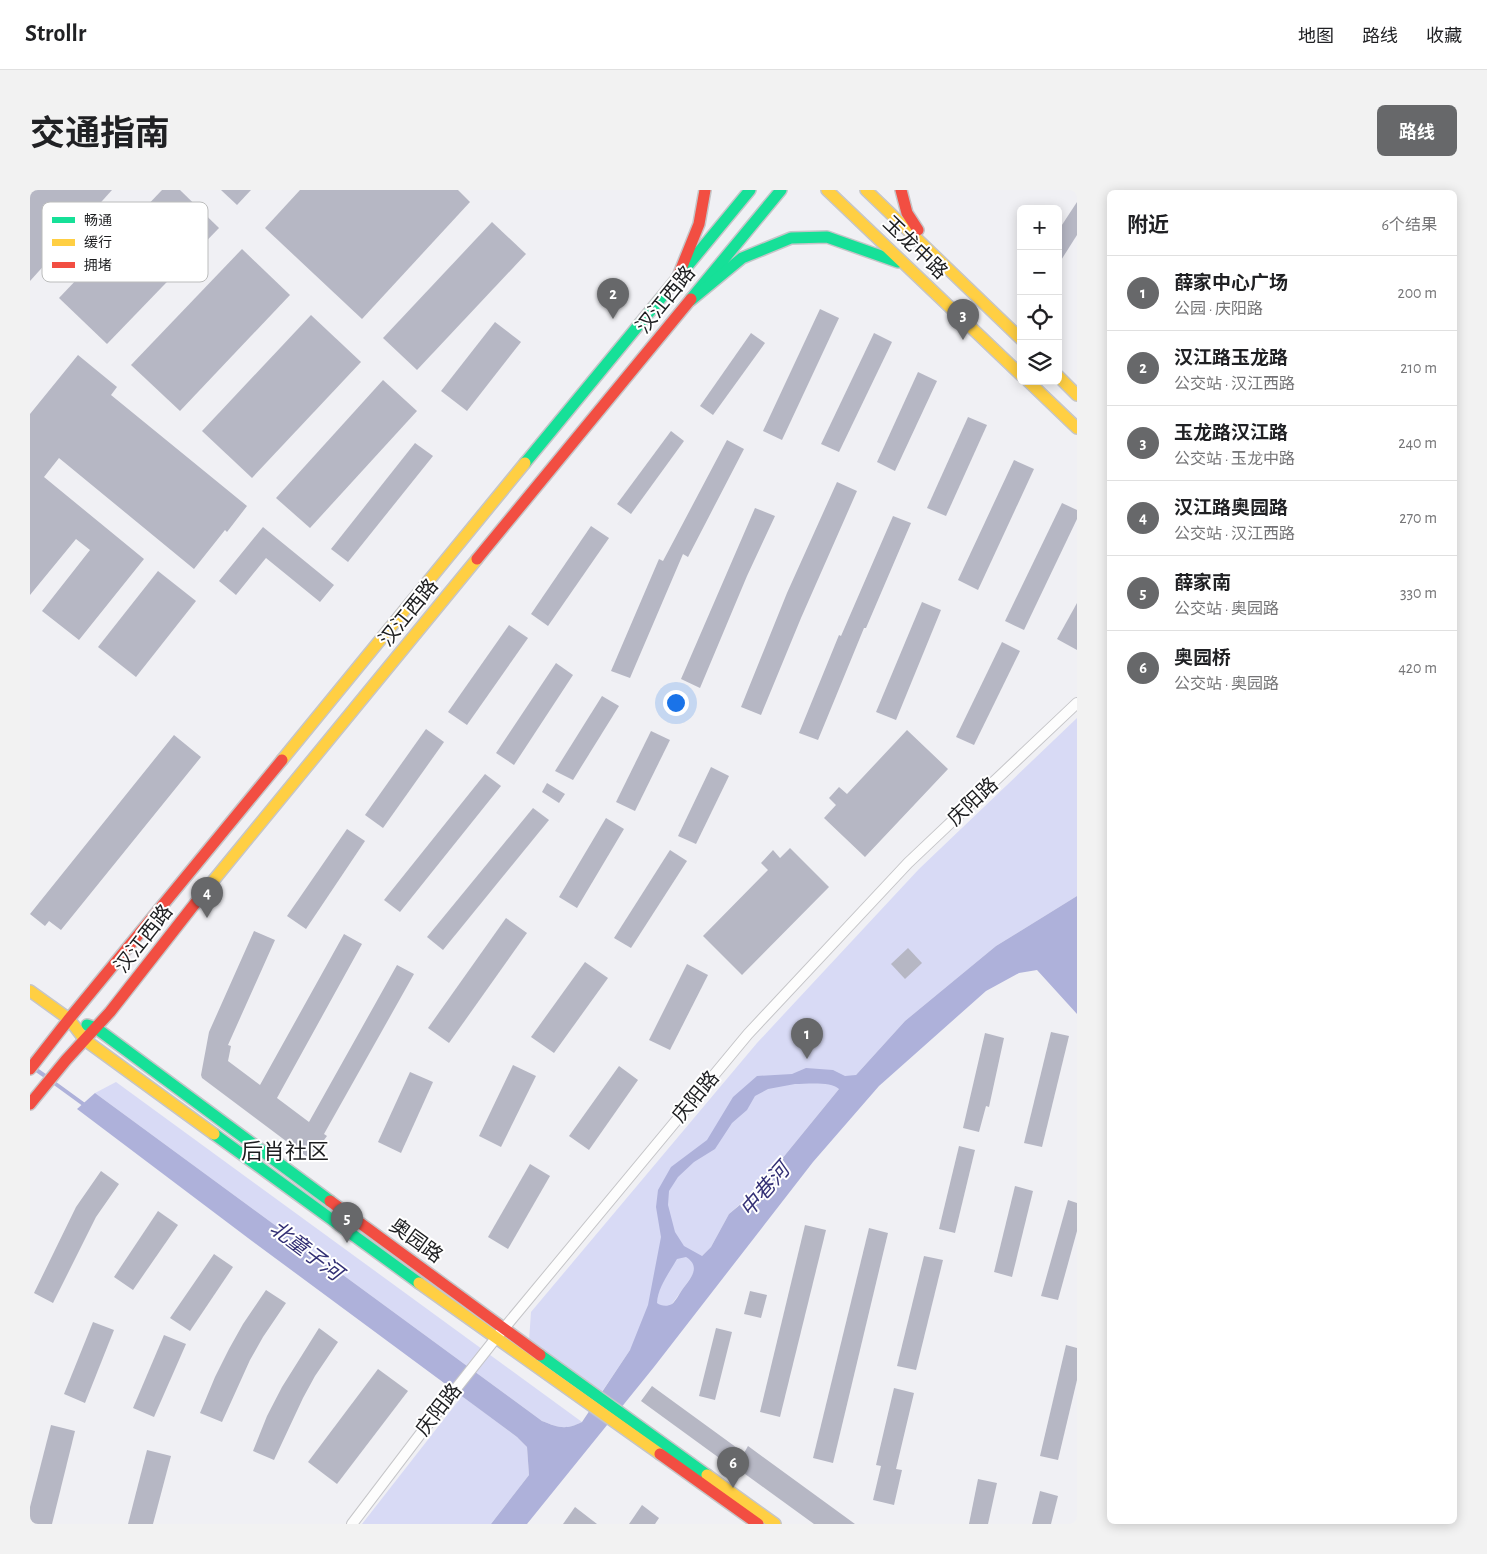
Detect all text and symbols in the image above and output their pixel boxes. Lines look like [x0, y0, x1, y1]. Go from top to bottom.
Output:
text: Strollr [25, 22, 86, 46]
text: 地图 [1298, 28, 1334, 46]
text: 路线 [1362, 28, 1398, 46]
text: 收藏 [1426, 28, 1462, 46]
button: 路线 [1377, 105, 1457, 156]
text: 交通指南 [30, 117, 170, 152]
legend [42, 202, 208, 282]
map controls [1017, 205, 1062, 385]
button: + [1017, 205, 1062, 250]
street label: 玉龙中路 [879, 212, 951, 283]
text: 畅通 [84, 213, 112, 228]
text: 附近 [1127, 215, 1169, 236]
text: 6个结果 [1381, 217, 1437, 233]
text: 缓行 [84, 235, 112, 250]
button: − [1017, 250, 1062, 295]
text: 拥堵 [84, 258, 112, 273]
street label: 汉江西路 [632, 262, 699, 337]
text: 薛家中心广场 [1174, 274, 1288, 293]
pin: 2 [597, 278, 629, 319]
text: 1 [1140, 285, 1146, 301]
text: 200 m [1397, 285, 1437, 301]
button: locate [1017, 295, 1062, 340]
pin: 3 [947, 299, 979, 340]
text: 公园 · 庆阳路 [1174, 301, 1263, 317]
button: layers [1017, 340, 1062, 385]
text: 汉江路玉龙路 [1174, 349, 1288, 368]
text: 2 [1139, 360, 1147, 376]
text: 210 m [1400, 360, 1437, 376]
text: 公交站 · 汉江西路 [1174, 376, 1295, 392]
text: 玉龙路汉江路 [1174, 424, 1288, 443]
text: 3 [1140, 435, 1146, 451]
text: 240 m [1398, 435, 1437, 451]
text: 公交站 · 玉龙中路 [1174, 451, 1295, 467]
text: 汉江路奥园路 [1174, 499, 1288, 518]
text: 4 [1139, 510, 1147, 526]
text: 270 m [1399, 510, 1437, 526]
text: 公交站 · 汉江西路 [1174, 526, 1295, 542]
text: 薛家南 [1174, 574, 1231, 593]
street label: 汉江西路 [375, 575, 442, 650]
text: 5 [1140, 585, 1146, 601]
text: 330 m [1400, 585, 1437, 601]
text: 公交站 · 奥园路 [1174, 601, 1279, 617]
text: 奥园桥 [1174, 649, 1231, 668]
text: 6 [1139, 660, 1147, 676]
text: 420 m [1398, 660, 1437, 676]
text: 公交站 · 奥园路 [1174, 676, 1279, 692]
your location [663, 690, 689, 716]
street label: 庆阳路 [944, 773, 1002, 830]
pin: 4 [191, 877, 223, 918]
street label: 汉江西路 [111, 901, 177, 977]
pin: 1 [791, 1018, 823, 1059]
street label: 庆阳路 [668, 1067, 723, 1126]
district label: 后肖社区 [241, 1140, 329, 1163]
water label: 中巷河 [736, 1156, 796, 1221]
pin: 5 [331, 1202, 363, 1243]
street label: 奥园路 [386, 1214, 447, 1267]
water label: 北童子河 [266, 1217, 350, 1287]
street label: 庆阳路 [412, 1380, 465, 1440]
pin: 6 [717, 1447, 749, 1488]

